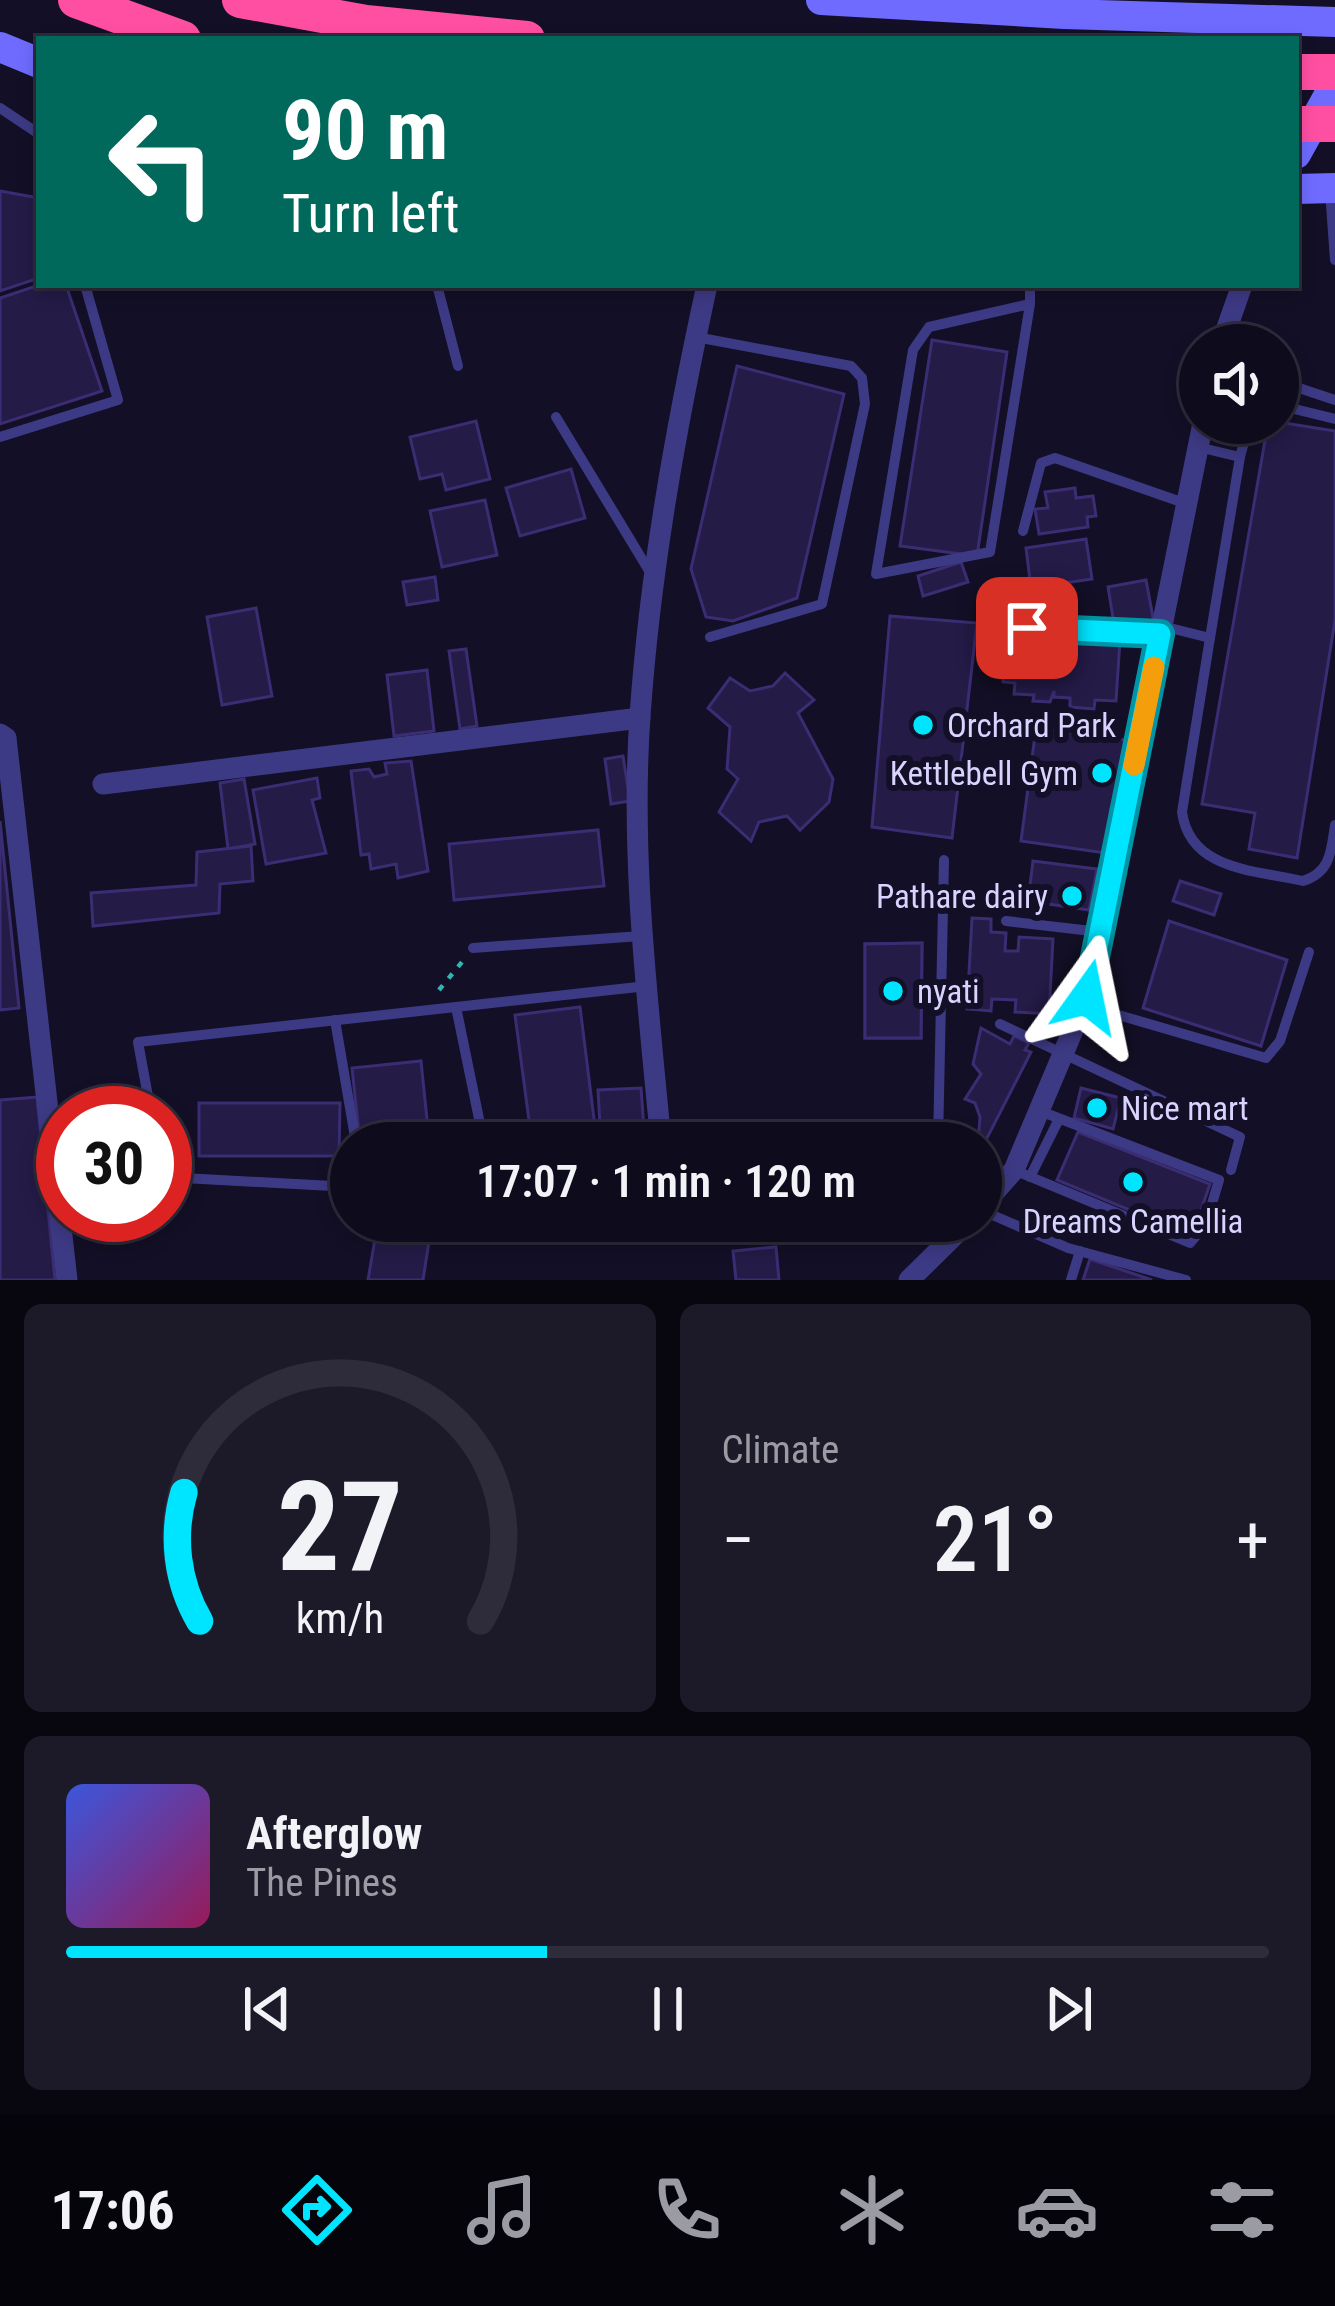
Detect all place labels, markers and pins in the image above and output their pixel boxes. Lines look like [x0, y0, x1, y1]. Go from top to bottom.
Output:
pin [976, 577, 1078, 679]
place label: Orchard Park [947, 706, 1116, 745]
marker: Orchard Park [910, 712, 936, 738]
place label: Kettlebell Gym [890, 754, 1078, 793]
marker: Kettlebell Gym [1089, 760, 1115, 786]
place label: Pathare dairy [876, 877, 1048, 916]
marker: Pathare dairy [1059, 883, 1085, 909]
place label: nyati [917, 972, 980, 1011]
marker: nyati [880, 978, 906, 1004]
place label: Nice mart [1121, 1089, 1249, 1128]
marker: Nice mart [1084, 1095, 1110, 1121]
marker: Dreams Camellia [1120, 1169, 1146, 1195]
place label: Dreams Camellia [1023, 1202, 1243, 1241]

